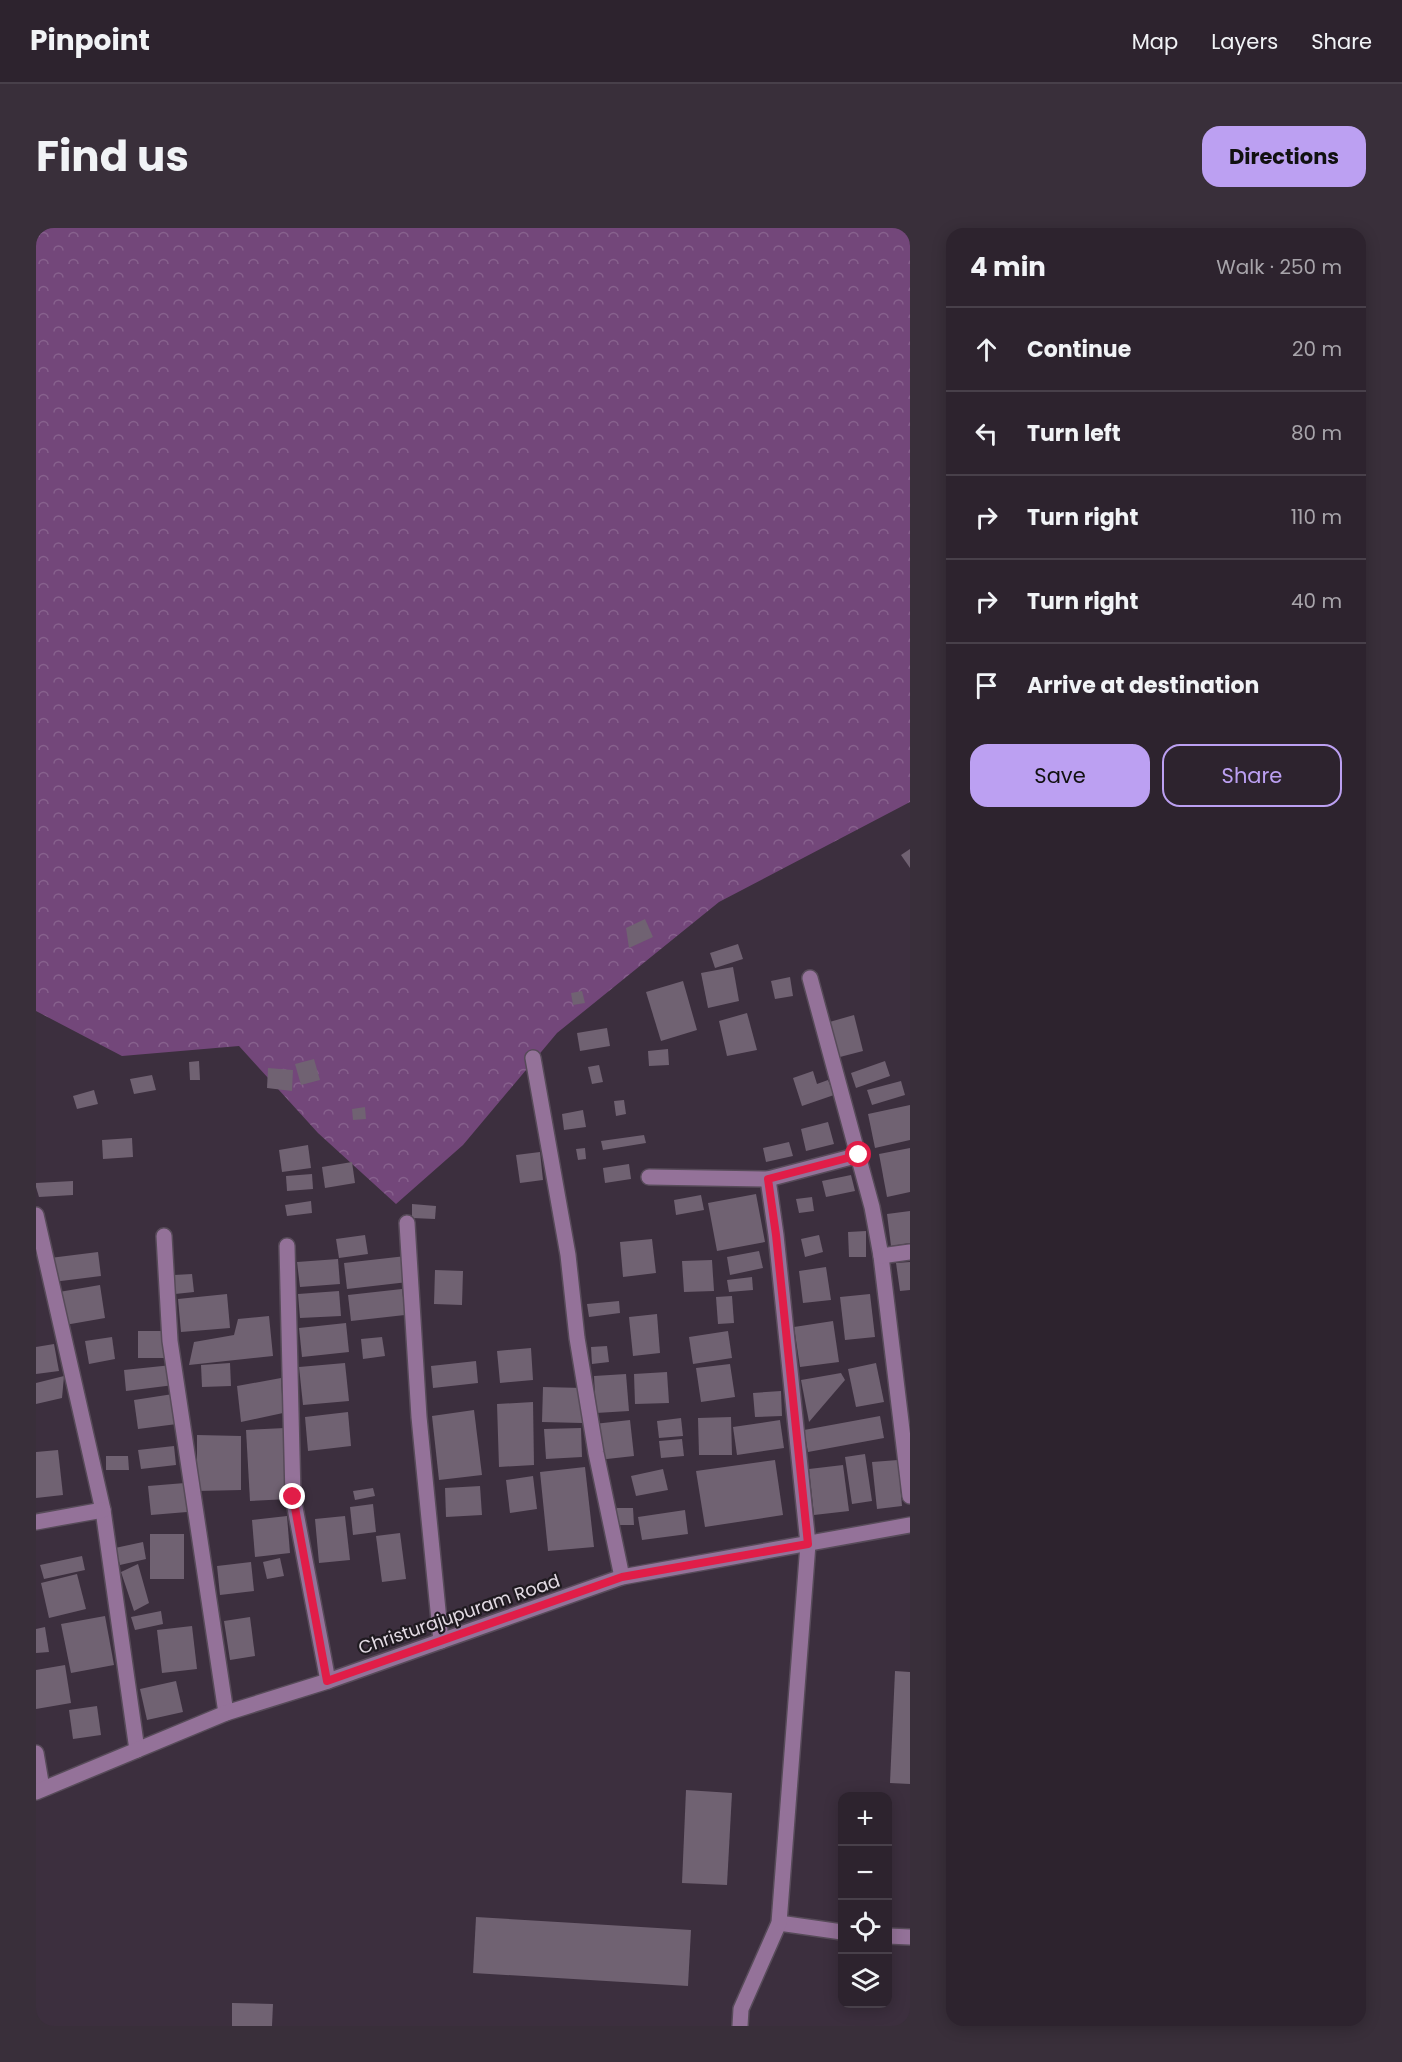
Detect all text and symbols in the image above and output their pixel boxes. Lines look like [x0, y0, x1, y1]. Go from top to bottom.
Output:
text: Pinpoint [30, 21, 150, 60]
text: Map [1132, 27, 1178, 56]
text: Layers [1211, 27, 1278, 56]
text: Share [1311, 27, 1372, 56]
button: Directions [1202, 126, 1366, 187]
text: Find us [36, 127, 189, 186]
text: 4 min [970, 249, 1046, 285]
text: Walk · 250 m [1216, 253, 1342, 281]
icon: ahead [970, 333, 1003, 366]
text: Continue [1027, 334, 1131, 365]
text: 20 m [1292, 335, 1342, 363]
icon: left [970, 417, 1003, 450]
text: Turn left [1027, 418, 1121, 449]
text: 80 m [1291, 419, 1342, 447]
icon: right [970, 501, 1003, 534]
text: Turn right [1027, 502, 1138, 533]
text: 110 m [1291, 503, 1342, 531]
icon: right [970, 585, 1003, 618]
text: Turn right [1027, 586, 1138, 617]
text: 40 m [1291, 587, 1342, 615]
icon: arrive [970, 669, 1003, 702]
text: Arrive at destination [1027, 670, 1259, 701]
button: Save [970, 744, 1150, 807]
button: Share [1162, 744, 1342, 807]
route start [845, 1141, 871, 1167]
route end [279, 1483, 305, 1509]
street label: Christurajupuram Road [355, 1568, 563, 1660]
map controls [838, 1792, 892, 2008]
button: + [838, 1792, 892, 1846]
button: − [838, 1846, 892, 1900]
button: locate [838, 1900, 892, 1954]
button: layers [838, 1954, 892, 2008]

